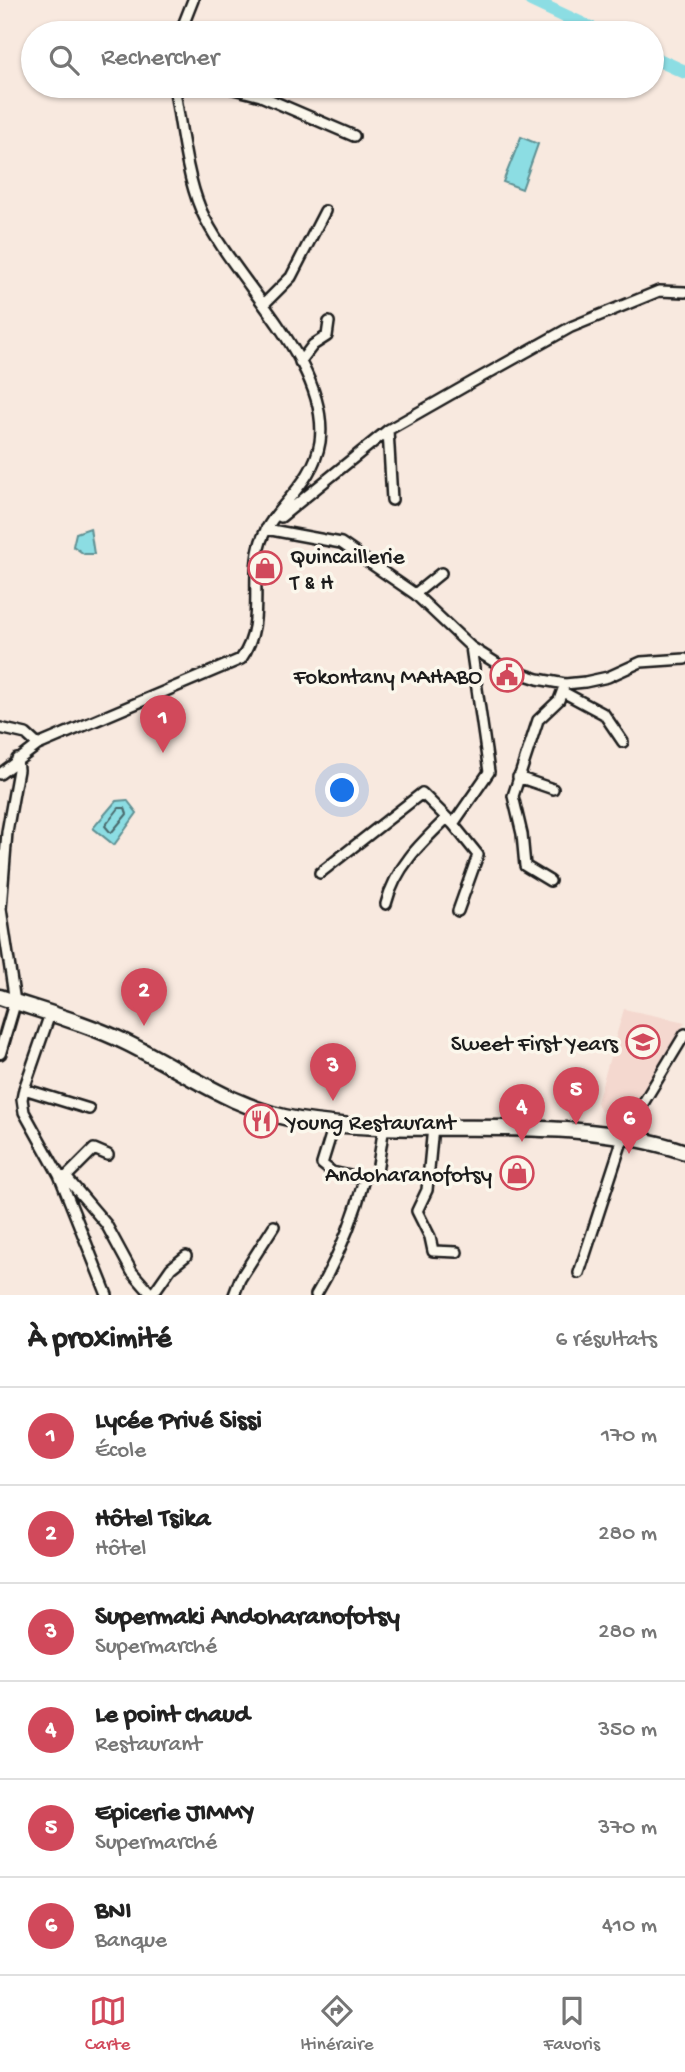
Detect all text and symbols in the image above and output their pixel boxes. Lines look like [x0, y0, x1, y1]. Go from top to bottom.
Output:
search box [21, 21, 664, 98]
icon: search [45, 41, 83, 79]
text: Rechercher [101, 44, 219, 75]
place label: Quincaillerie T & H [288, 545, 406, 598]
shop icon: Quincaillerie T & H [246, 549, 284, 587]
public building icon: Fokontany MAHABO [488, 656, 526, 694]
place label: Fokontany MAHABO [292, 665, 482, 692]
pin: 1 [140, 695, 186, 753]
your location [325, 773, 359, 807]
pin: 2 [121, 968, 167, 1026]
school or university icon: Sweet First Years [624, 1023, 662, 1061]
place label: Sweet First Years [451, 1032, 619, 1059]
pin: 3 [310, 1043, 356, 1101]
pin: 5 [553, 1067, 599, 1125]
pin: 4 [499, 1084, 545, 1142]
pin: 6 [606, 1096, 652, 1154]
restaurant icon: Young Restaurant [242, 1102, 280, 1140]
place label: Young Restaurant [284, 1111, 457, 1138]
shop icon: Andoharanofotsy [498, 1154, 536, 1192]
place label: Andoharanofotsy [325, 1163, 492, 1190]
text: À proximité [28, 1323, 172, 1358]
text: 6 résultats [556, 1327, 657, 1354]
text: Lycée Privé Sissi [95, 1407, 262, 1438]
text: 1 [46, 1423, 56, 1450]
text: 170 m [601, 1423, 657, 1450]
text: École [95, 1438, 146, 1465]
text: Hôtel Tsika [95, 1505, 211, 1536]
text: 2 [45, 1521, 57, 1548]
text: 280 m [598, 1521, 657, 1548]
text: Hôtel [95, 1536, 146, 1563]
text: Supermaki Andoharanofotsy [95, 1603, 400, 1634]
text: 3 [45, 1619, 57, 1646]
text: 280 m [598, 1619, 657, 1646]
text: Supermarché [95, 1634, 217, 1661]
text: Le point chaud [95, 1701, 250, 1732]
text: 4 [46, 1717, 56, 1744]
text: 350 m [598, 1717, 657, 1744]
text: Restaurant [95, 1732, 202, 1759]
text: Epicerie JIMMY [95, 1799, 254, 1830]
text: 5 [45, 1815, 57, 1842]
text: 370 m [598, 1815, 657, 1842]
text: Supermarché [95, 1830, 217, 1857]
text: BNI [95, 1897, 132, 1928]
text: 6 [45, 1913, 57, 1940]
text: 410 m [602, 1913, 657, 1940]
text: Banque [95, 1928, 167, 1955]
tab: Carte [85, 1992, 130, 2057]
tab: Itinéraire [300, 1992, 373, 2057]
tab: Favoris [544, 1992, 600, 2057]

